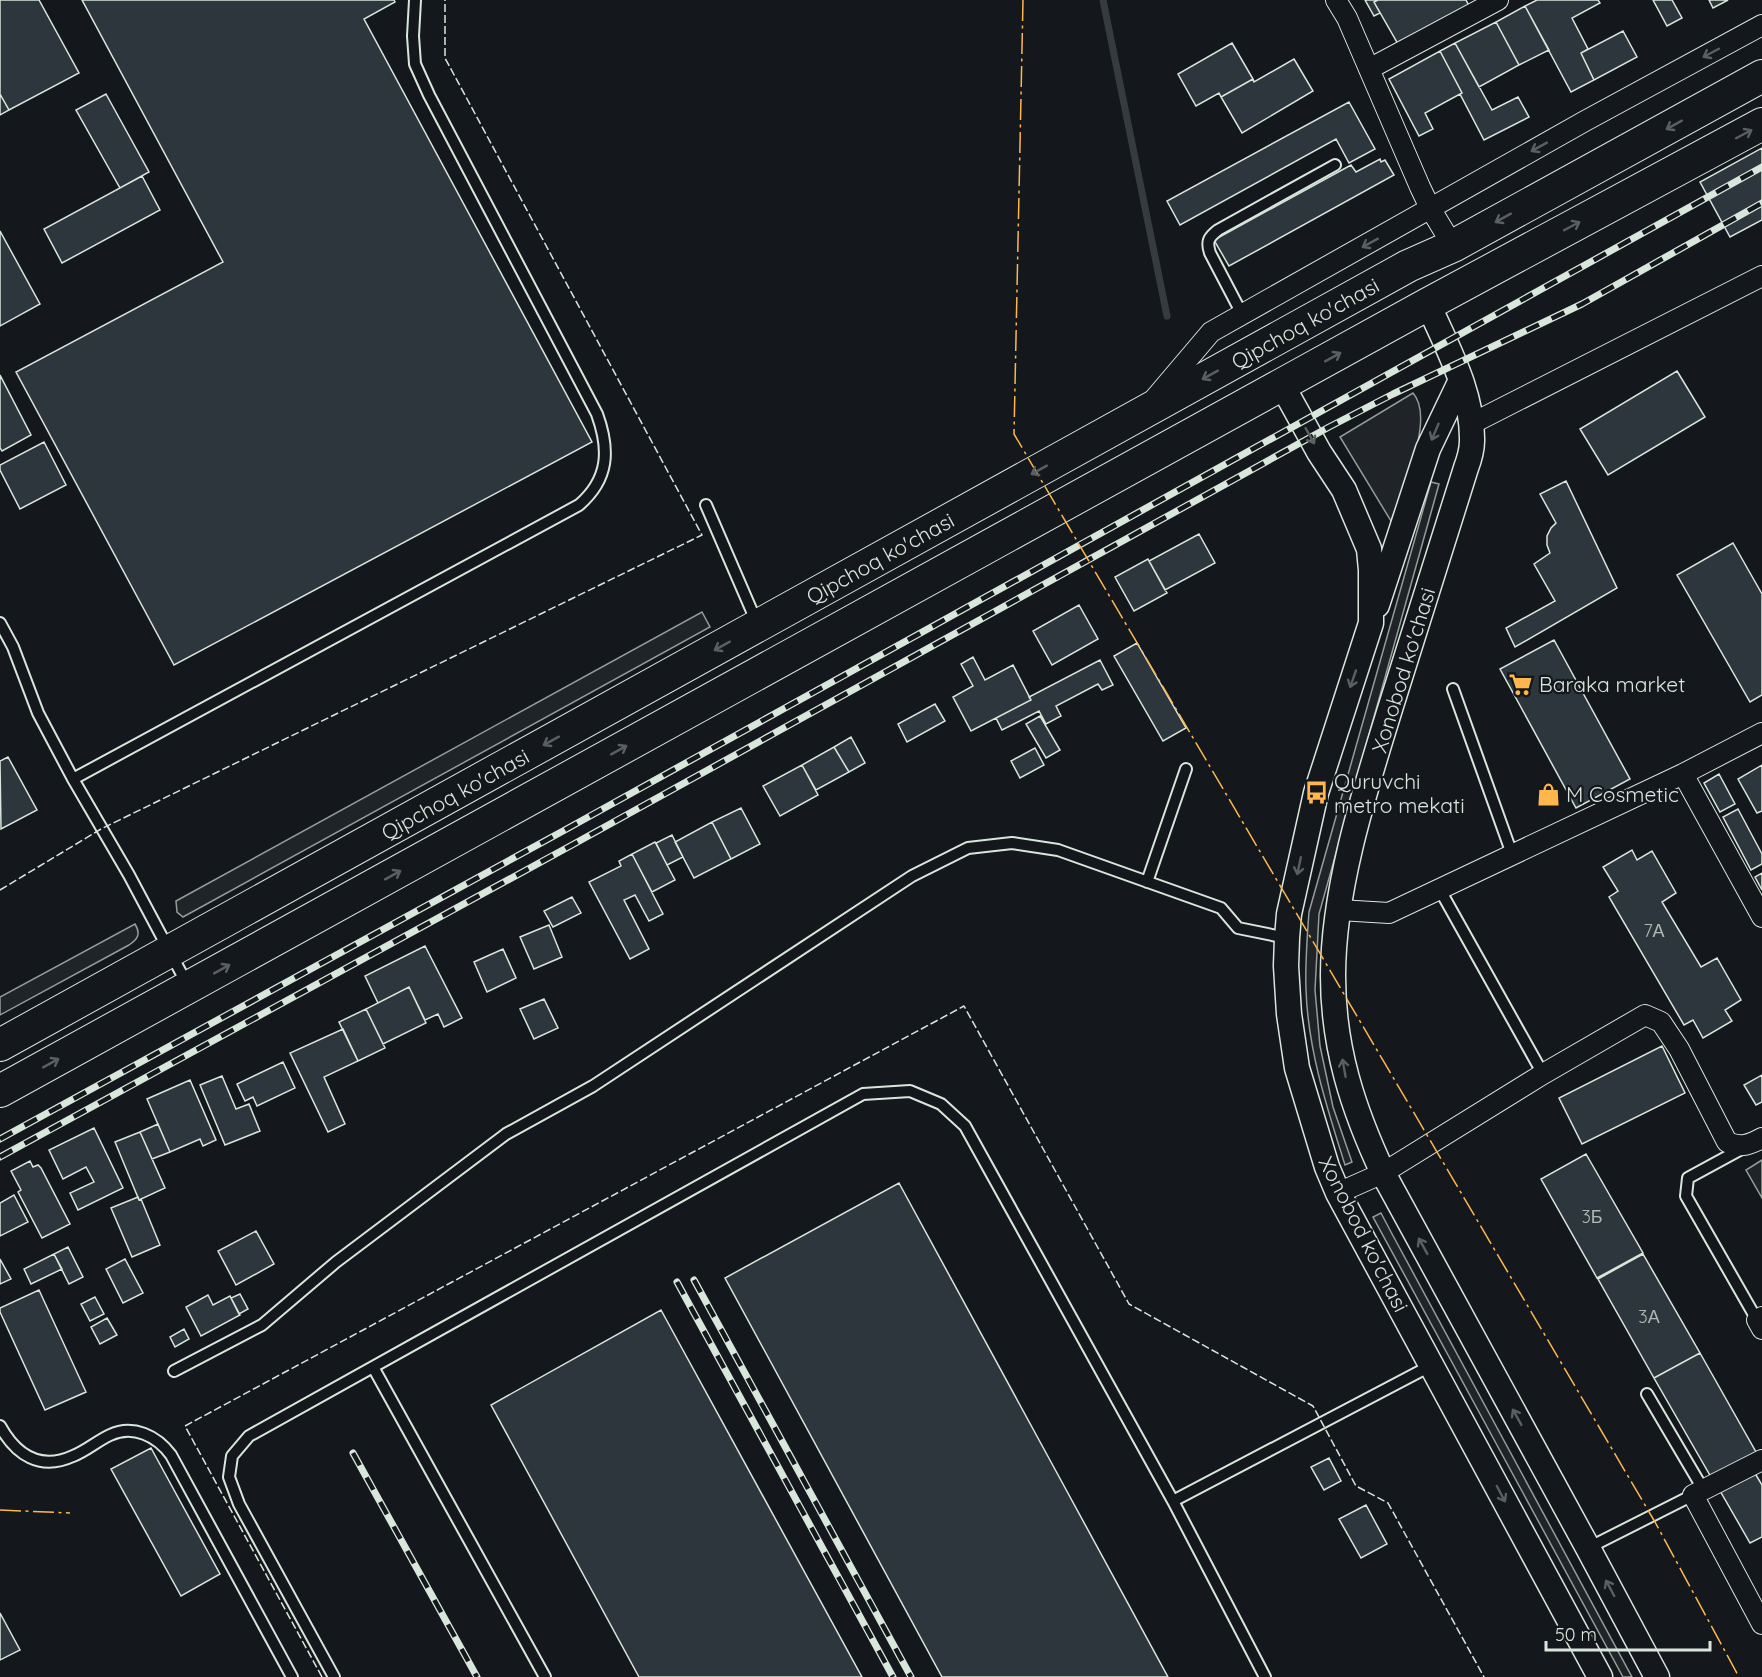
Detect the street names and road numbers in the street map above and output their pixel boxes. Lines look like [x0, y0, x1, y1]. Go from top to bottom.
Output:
street label: Qipchoq ko'chasi [1227, 272, 1383, 374]
street label: Qipchoq ko'chasi [802, 507, 958, 609]
street label: Xonobod ko'chasi [1366, 584, 1440, 756]
street label: Qipchoq ko'chasi [377, 743, 533, 845]
street label: Xonobod ko'chasi [1314, 1152, 1414, 1316]

